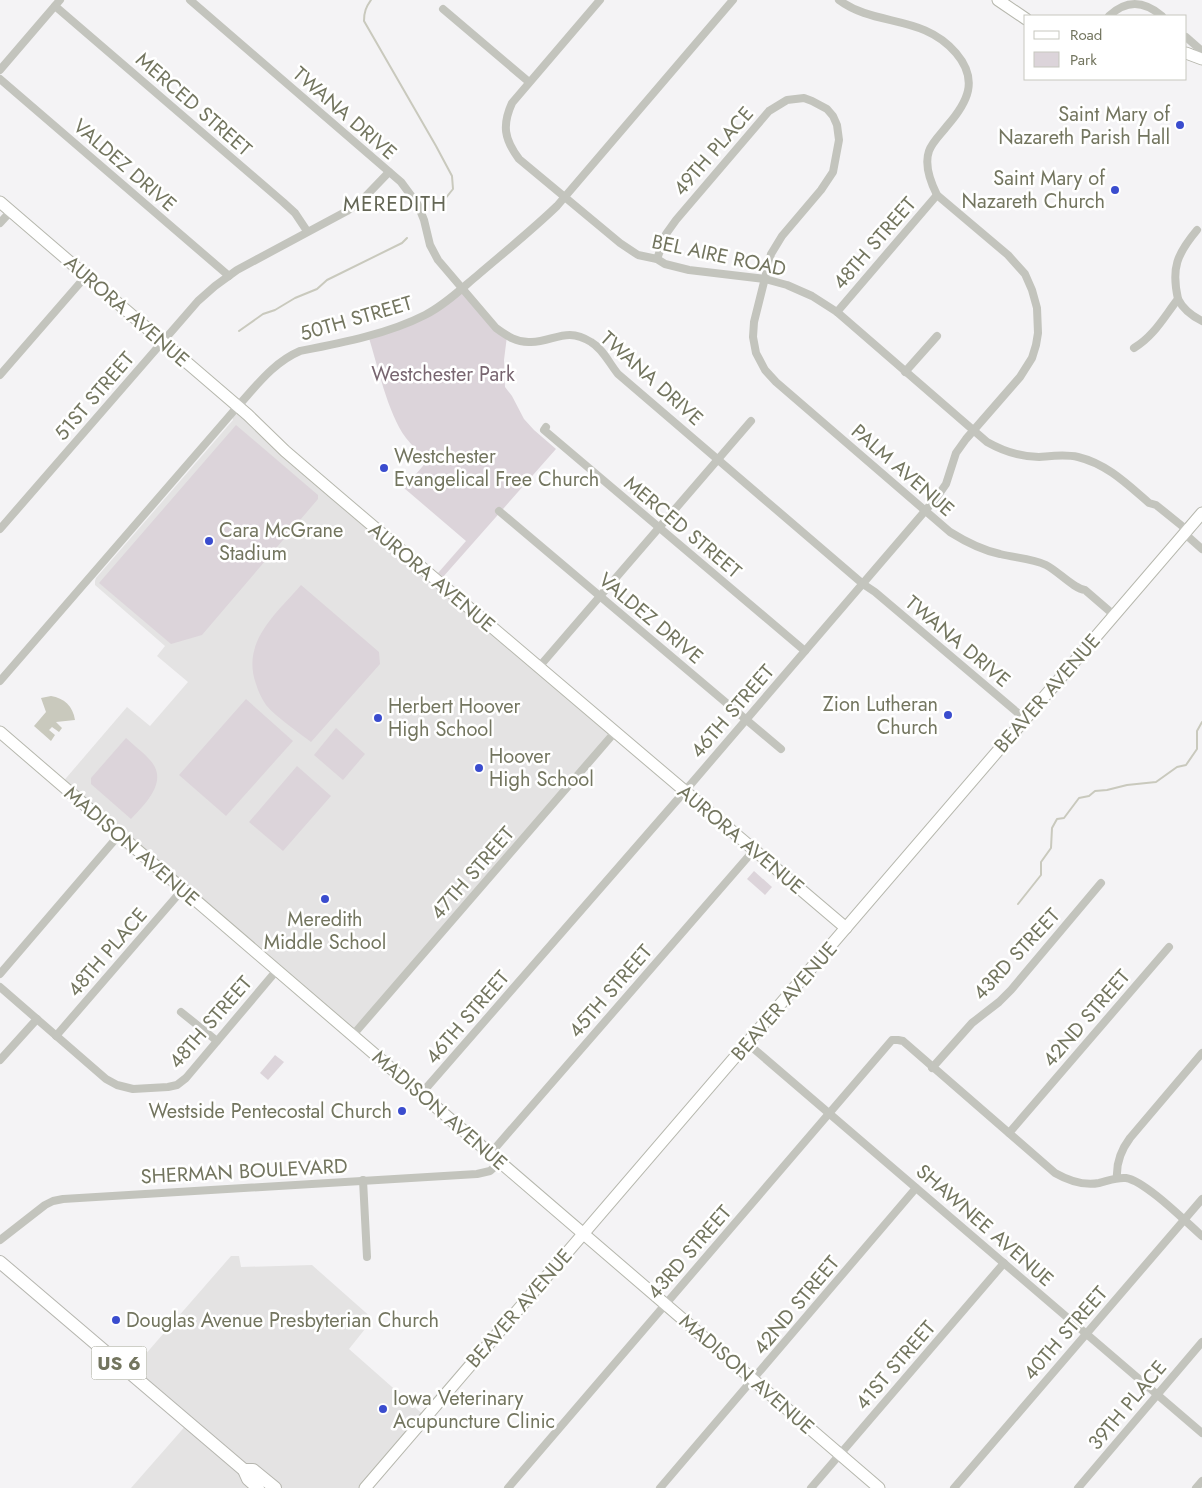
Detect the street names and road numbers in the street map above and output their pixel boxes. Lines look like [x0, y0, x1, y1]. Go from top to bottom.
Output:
street label: MERCED STREET [129, 46, 259, 163]
street label: TWANA DRIVE [286, 60, 403, 167]
street label: 49TH PLACE [666, 100, 760, 202]
street label: VALDEZ DRIVE [67, 112, 183, 219]
street label: 48TH STREET [826, 190, 923, 296]
street label: BEL AIRE ROAD [649, 227, 789, 284]
street label: AURORA AVENUE [58, 249, 196, 374]
street label: 50TH STREET [297, 288, 416, 348]
street label: TWANA DRIVE [594, 324, 709, 432]
street label: 51ST STREET [48, 345, 142, 447]
street label: PALM AVENUE [845, 417, 961, 523]
street label: MERCED STREET [618, 470, 748, 586]
street label: AURORA AVENUE [362, 516, 501, 639]
street label: VALDEZ DRIVE [592, 566, 709, 671]
street label: TWANA DRIVE [899, 589, 1017, 694]
street label: BEAVER AVENUE [987, 628, 1107, 759]
street label: 46TH STREET [684, 658, 782, 764]
street label: AURORA AVENUE [671, 778, 810, 901]
street label: MADISON AVENUE [58, 779, 206, 913]
street label: 47TH STREET [424, 820, 522, 926]
street label: 43RD STREET [966, 901, 1067, 1007]
street label: 48TH PLACE [61, 902, 154, 1003]
street label: BEAVER AVENUE [724, 936, 844, 1067]
street label: 45TH STREET [562, 938, 660, 1044]
street label: 42ND STREET [1036, 963, 1137, 1073]
street label: 46TH STREET [419, 964, 517, 1070]
street label: 48TH STREET [162, 969, 259, 1075]
street label: MADISON AVENUE [366, 1043, 514, 1177]
street label: SHERMAN BOULEVARD [140, 1152, 348, 1191]
street label: SHAWNEE AVENUE [909, 1157, 1060, 1293]
street label: 43RD STREET [640, 1198, 739, 1306]
street label: BEAVER AVENUE [459, 1243, 579, 1374]
street label: 42ND STREET [746, 1249, 847, 1361]
street label: 40TH STREET [1016, 1280, 1115, 1387]
street label: MADISON AVENUE [673, 1307, 821, 1441]
street label: 41ST STREET [848, 1314, 943, 1416]
road number: US 6 [92, 1346, 146, 1380]
street label: 39TH PLACE [1081, 1354, 1174, 1457]

